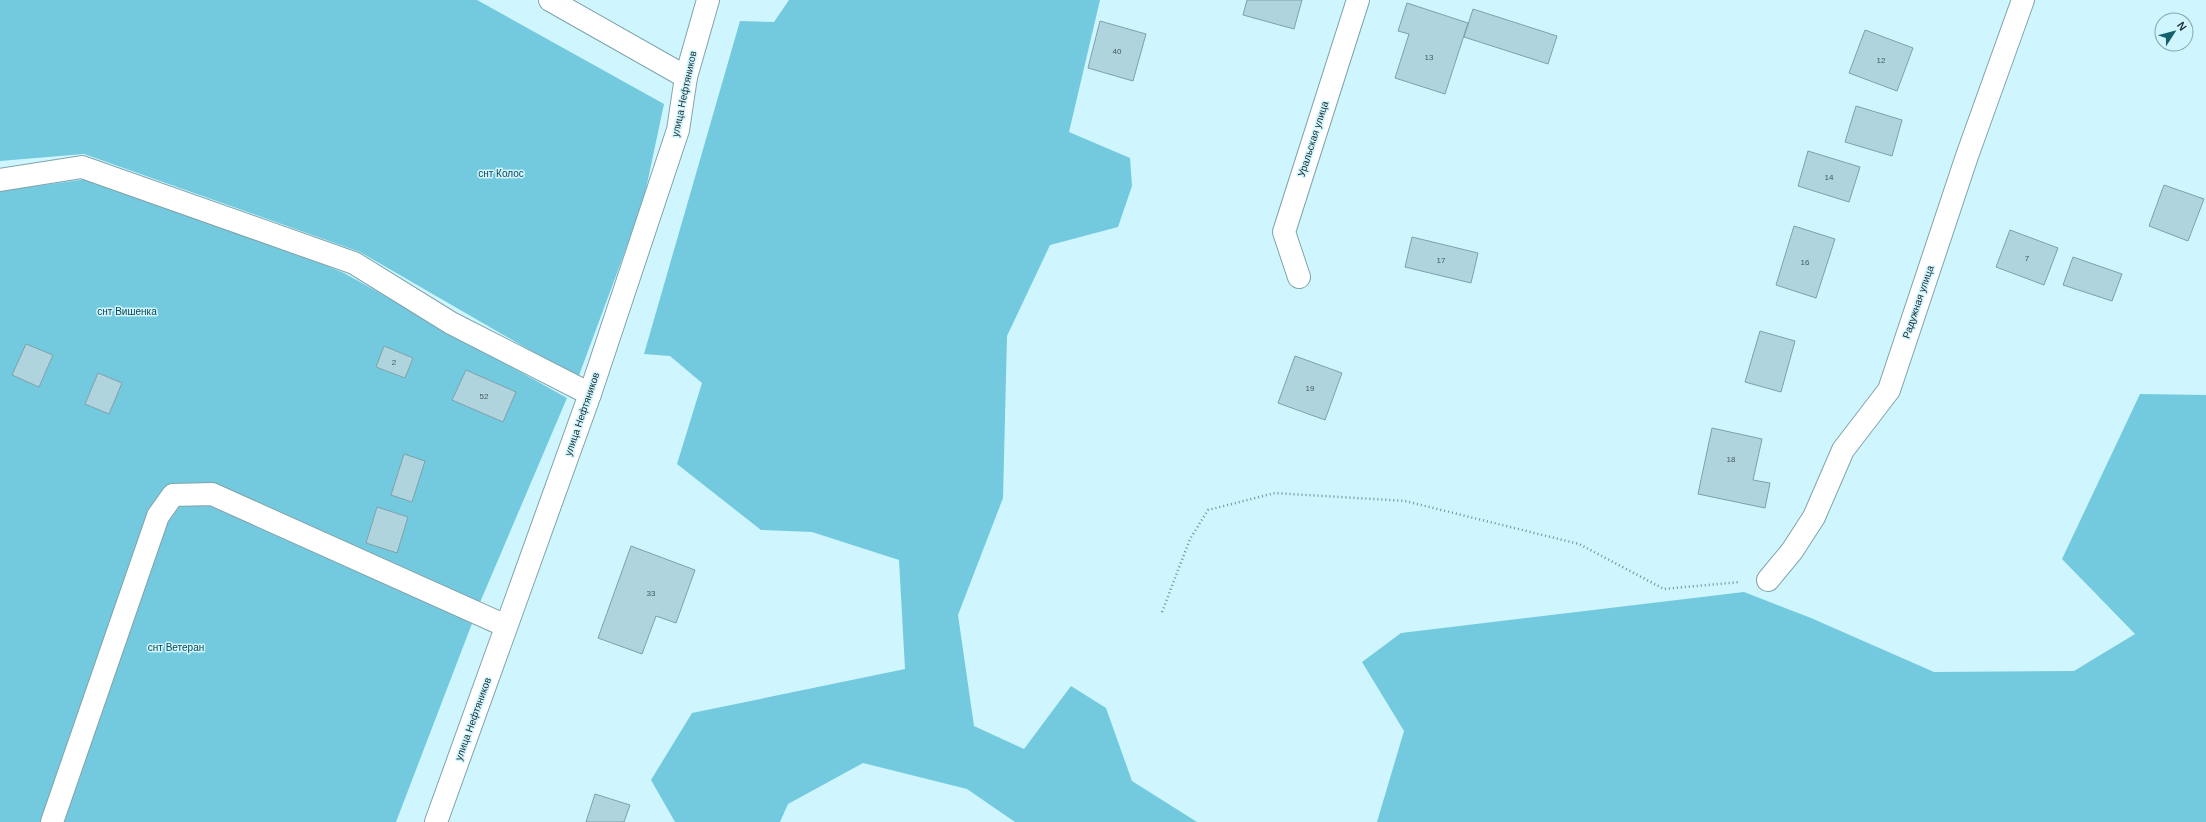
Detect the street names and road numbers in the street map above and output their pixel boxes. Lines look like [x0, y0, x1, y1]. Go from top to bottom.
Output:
street label: улица Нефтяников [670, 50, 698, 138]
street label: Уральская улица [1296, 99, 1331, 178]
street label: Радужная улица [1900, 264, 1936, 340]
street label: улица Нефтяников [563, 371, 601, 457]
street label: улица Нефтяников [453, 676, 493, 762]

